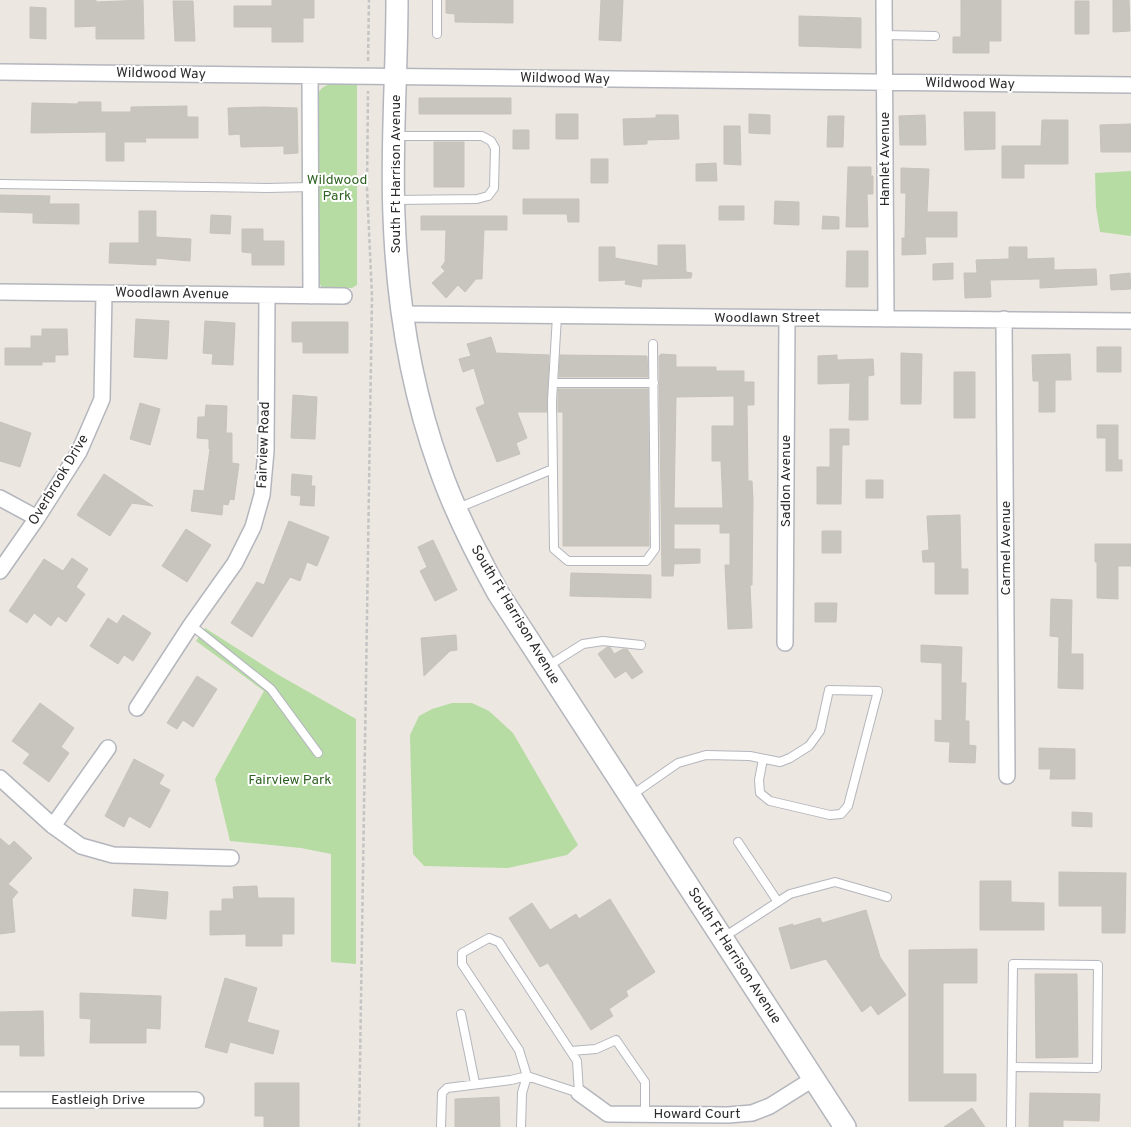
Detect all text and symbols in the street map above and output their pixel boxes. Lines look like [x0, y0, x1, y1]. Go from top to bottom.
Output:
street label: Wildwood Way [116, 65, 206, 83]
street label: Wildwood Way [520, 70, 610, 88]
street label: Wildwood Way [925, 75, 1015, 93]
street label: South Ft Harrison Avenue [388, 94, 405, 254]
street label: Hamlet Avenue [877, 112, 894, 206]
park label: Wildwood Park [307, 172, 367, 205]
street label: Woodlawn Avenue [115, 285, 229, 303]
street label: Woodlawn Street [714, 310, 820, 327]
street label: Fairview Road [254, 401, 274, 489]
street label: Overbrook Drive [25, 432, 93, 528]
street label: Sadlon Avenue [778, 435, 795, 527]
street label: Carmel Avenue [998, 501, 1015, 595]
street label: South Ft Harrison Avenue [467, 542, 563, 688]
park label: Fairview Park [248, 772, 332, 789]
street label: South Ft Harrison Avenue [684, 885, 784, 1027]
street label: Eastleigh Drive [51, 1092, 145, 1109]
street label: Howard Court [653, 1106, 741, 1123]

